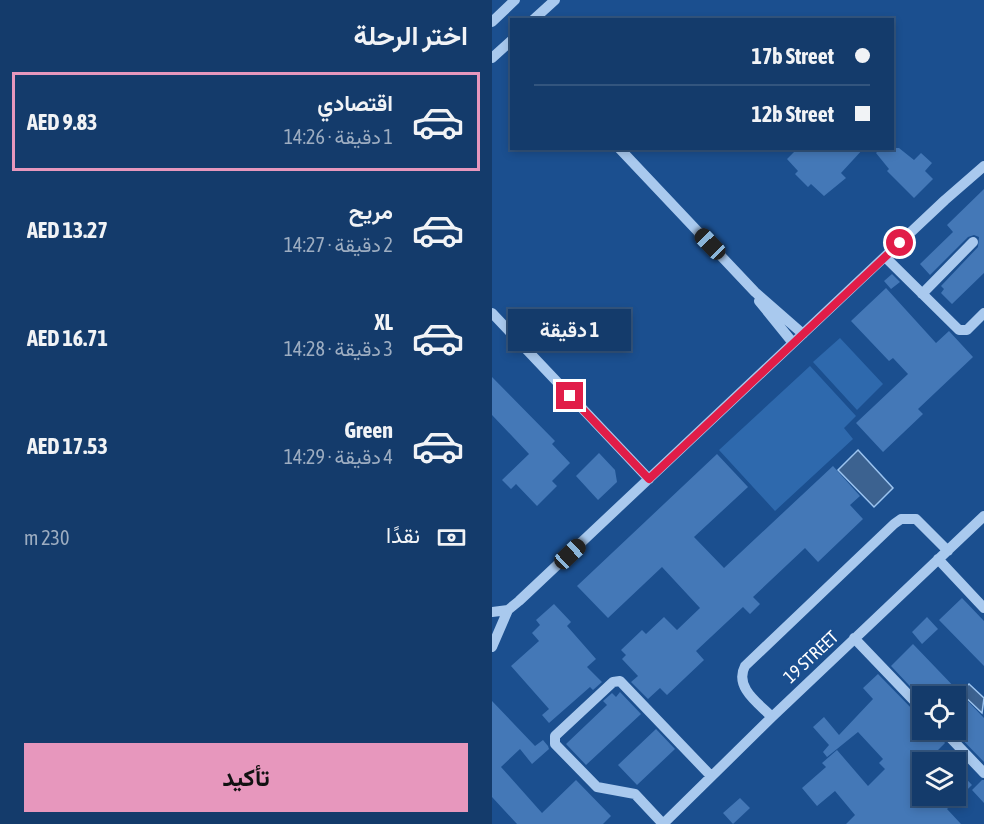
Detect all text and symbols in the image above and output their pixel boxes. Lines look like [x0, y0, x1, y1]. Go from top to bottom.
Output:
text: اختر الرحلة [354, 20, 468, 51]
text: 17b Street [752, 43, 834, 69]
text: اقتصادي [317, 90, 393, 116]
icon: car [411, 95, 465, 149]
text: 12b Street [752, 101, 834, 127]
text: AED 9.83 [27, 109, 97, 135]
text: 1 دقيقة · 14:26 [284, 125, 393, 148]
text: مريح [349, 198, 393, 224]
icon: car [411, 203, 465, 257]
text: AED 13.27 [27, 217, 108, 243]
car [691, 225, 729, 263]
route start [886, 229, 913, 256]
text: 2 دقيقة · 14:27 [284, 233, 393, 256]
text: XL [375, 309, 393, 335]
callout: 1 دقيقة [508, 309, 632, 351]
icon: car [411, 311, 465, 365]
text: 1 دقيقة [540, 318, 599, 341]
text: AED 16.71 [27, 325, 108, 351]
text: 3 دقيقة · 14:28 [284, 337, 393, 360]
route end [556, 382, 583, 409]
text: Green [344, 417, 393, 443]
icon: car [411, 419, 465, 473]
text: AED 17.53 [27, 433, 108, 459]
text: 4 دقيقة · 14:29 [284, 445, 393, 468]
icon: cash [435, 521, 468, 554]
text: نقدًا [386, 522, 420, 548]
text: 230 m [24, 526, 69, 549]
car [551, 535, 589, 573]
street label: 19 STREET [779, 626, 842, 687]
map controls [912, 686, 966, 806]
button: locate [912, 686, 966, 740]
button: تأكيد [24, 743, 468, 812]
button: layers [912, 752, 966, 806]

